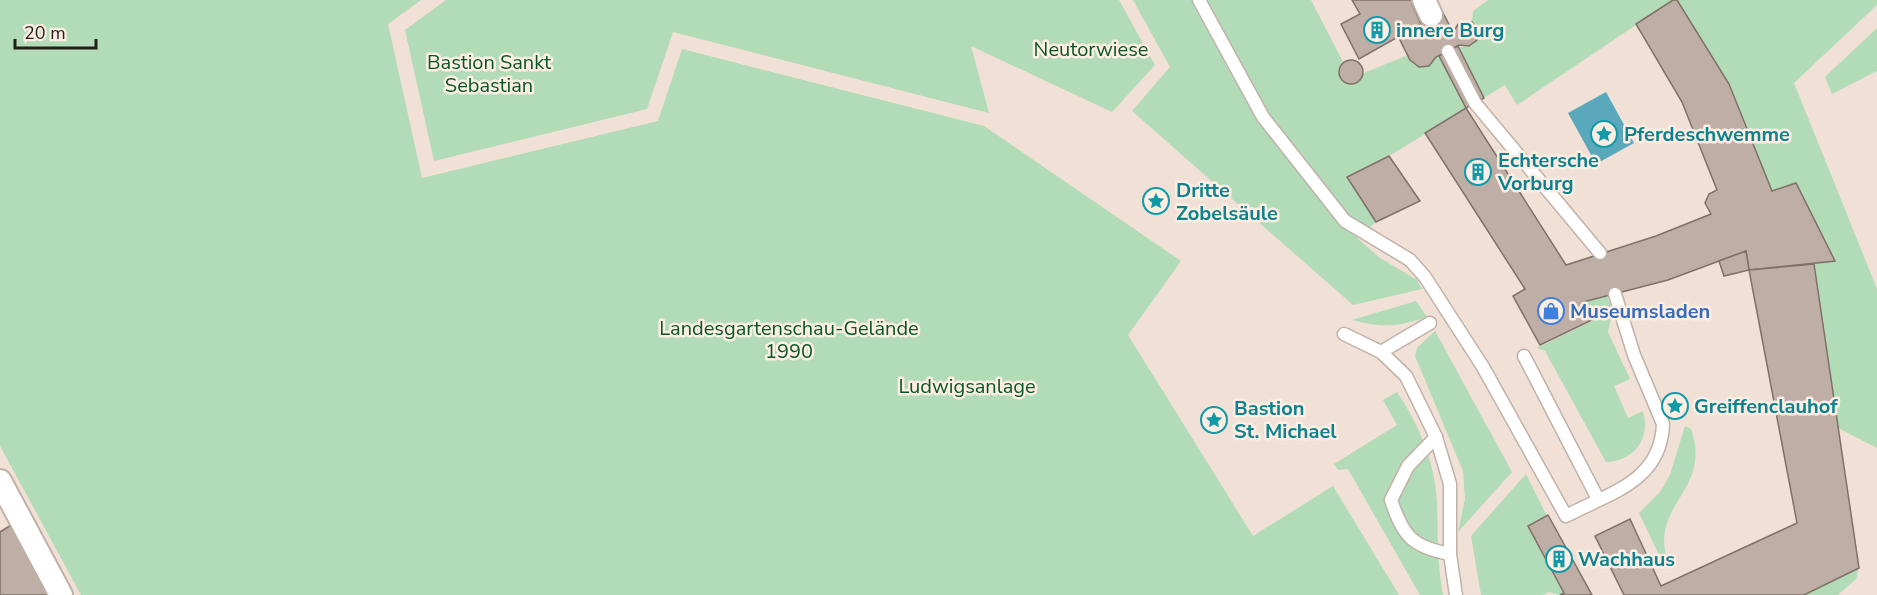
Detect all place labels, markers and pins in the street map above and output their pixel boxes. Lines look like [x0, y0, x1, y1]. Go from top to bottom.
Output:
building icon: innere Burg [1362, 15, 1392, 45]
place label: innere Burg [1396, 17, 1504, 44]
place icon: Pferdeschwemme [1589, 119, 1619, 149]
place label: Pferdeschwemme [1624, 121, 1790, 148]
place label: Echtersche Vorburg [1497, 147, 1599, 197]
building icon: Echtersche Vorburg [1463, 157, 1493, 187]
place label: Dritte Zobelsäule [1176, 177, 1278, 227]
place icon: Dritte Zobelsäule [1141, 186, 1171, 216]
shop icon: Museumsladen [1536, 296, 1566, 326]
place label: Museumsladen [1570, 298, 1710, 325]
place icon: Greiffenclauhof [1660, 391, 1690, 421]
place label: Greiffenclauhof [1694, 393, 1838, 420]
place label: Bastion St. Michael [1234, 395, 1337, 445]
place icon: Bastion St. Michael [1199, 405, 1229, 435]
building icon: Wachhaus [1544, 544, 1574, 574]
place label: Wachhaus [1578, 546, 1675, 573]

